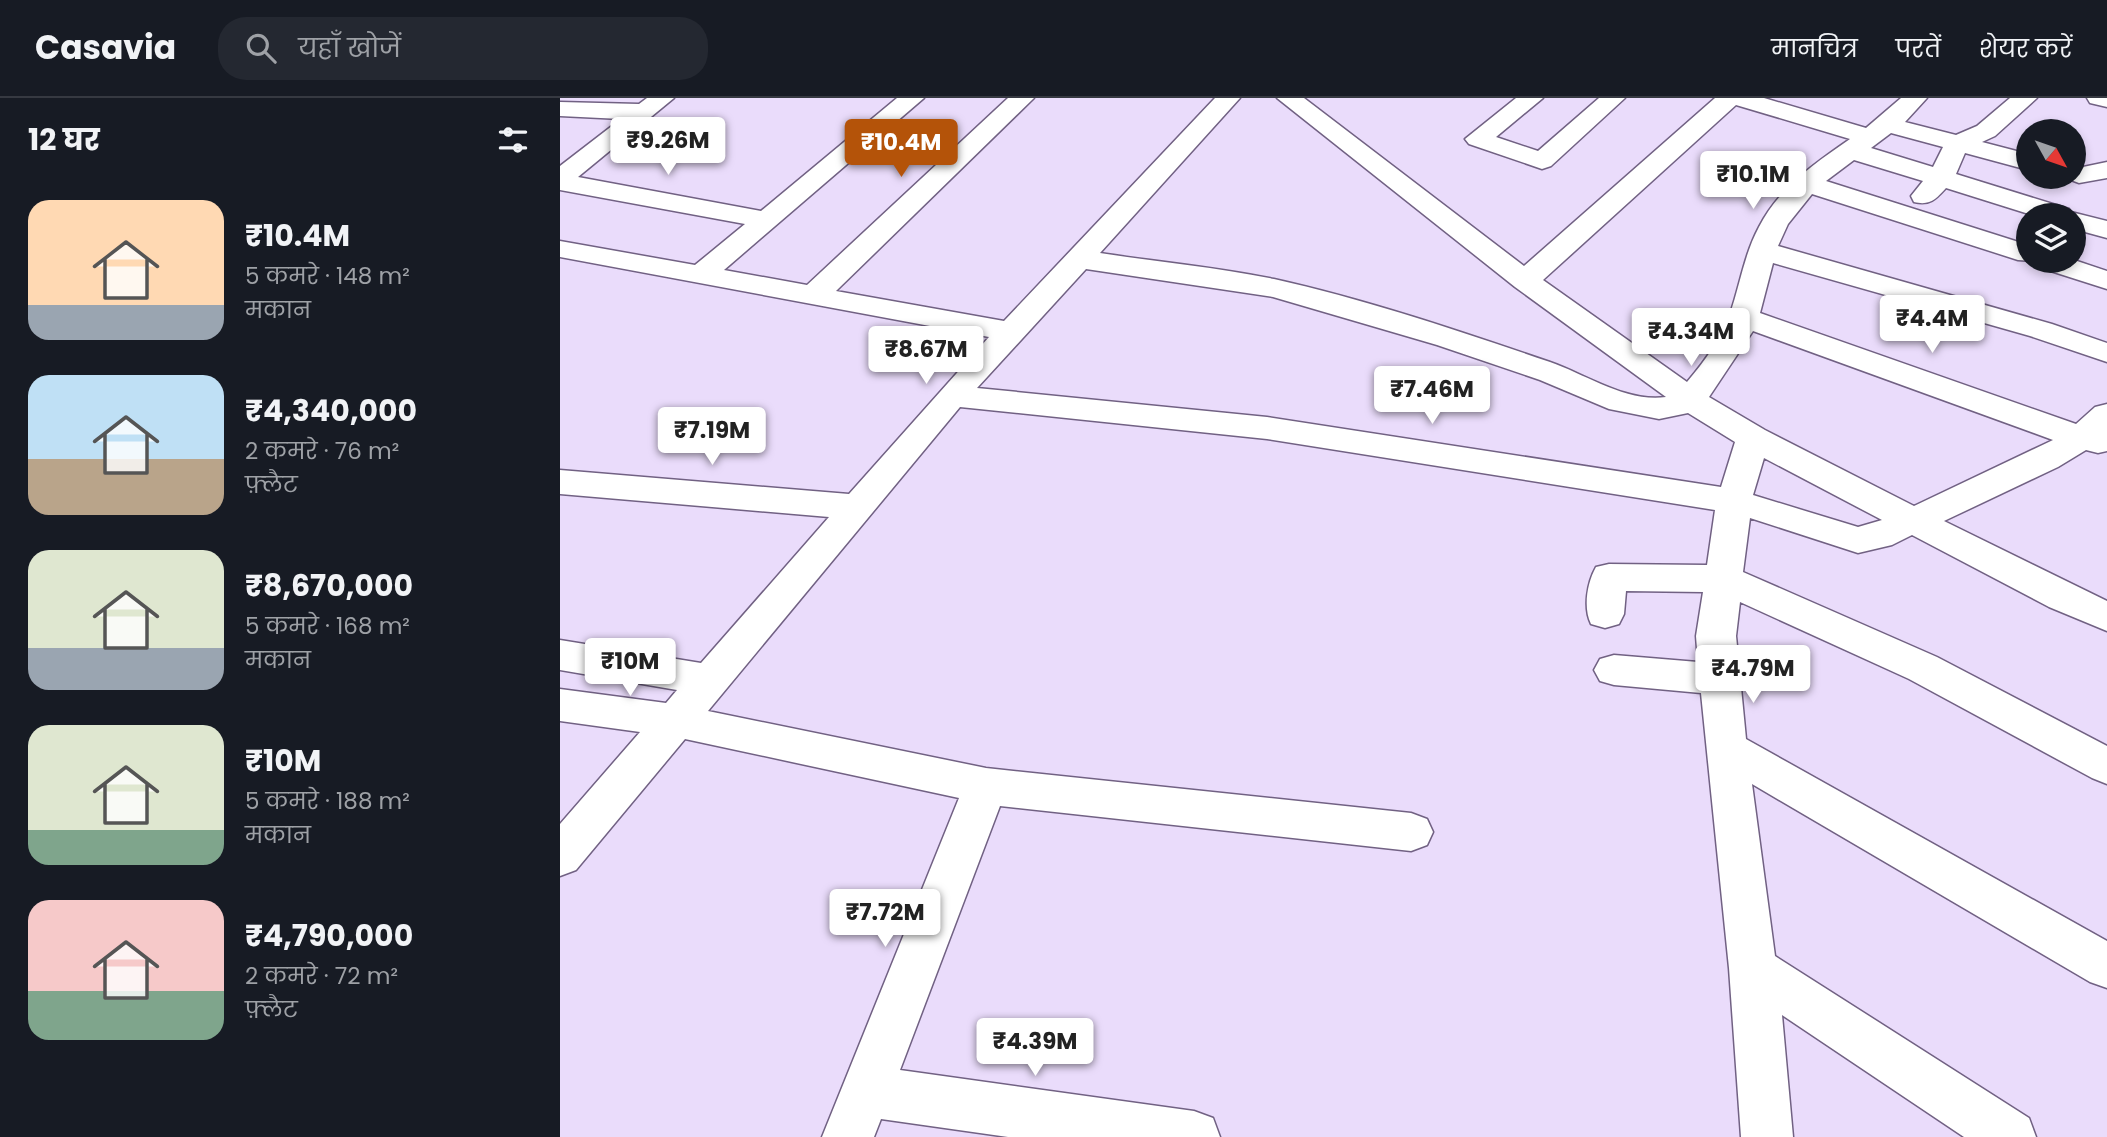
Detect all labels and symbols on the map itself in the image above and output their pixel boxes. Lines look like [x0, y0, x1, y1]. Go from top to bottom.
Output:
pin: ₹9.26M [611, 118, 725, 177]
north arrow [2016, 119, 2086, 189]
pin: ₹10.4M [844, 120, 958, 179]
pin: ₹10.1M [1696, 152, 1810, 211]
pin: ₹4.4M [1883, 296, 1981, 355]
pin: ₹4.34M [1634, 308, 1748, 368]
pin: ₹8.67M [869, 327, 983, 386]
pin: ₹7.46M [1375, 366, 1489, 426]
pin: ₹7.19M [655, 408, 769, 467]
pin: ₹10M [589, 638, 671, 698]
pin: ₹4.79M [1696, 646, 1810, 705]
pin: ₹7.72M [828, 890, 942, 949]
pin: ₹4.39M [978, 1018, 1092, 1078]

